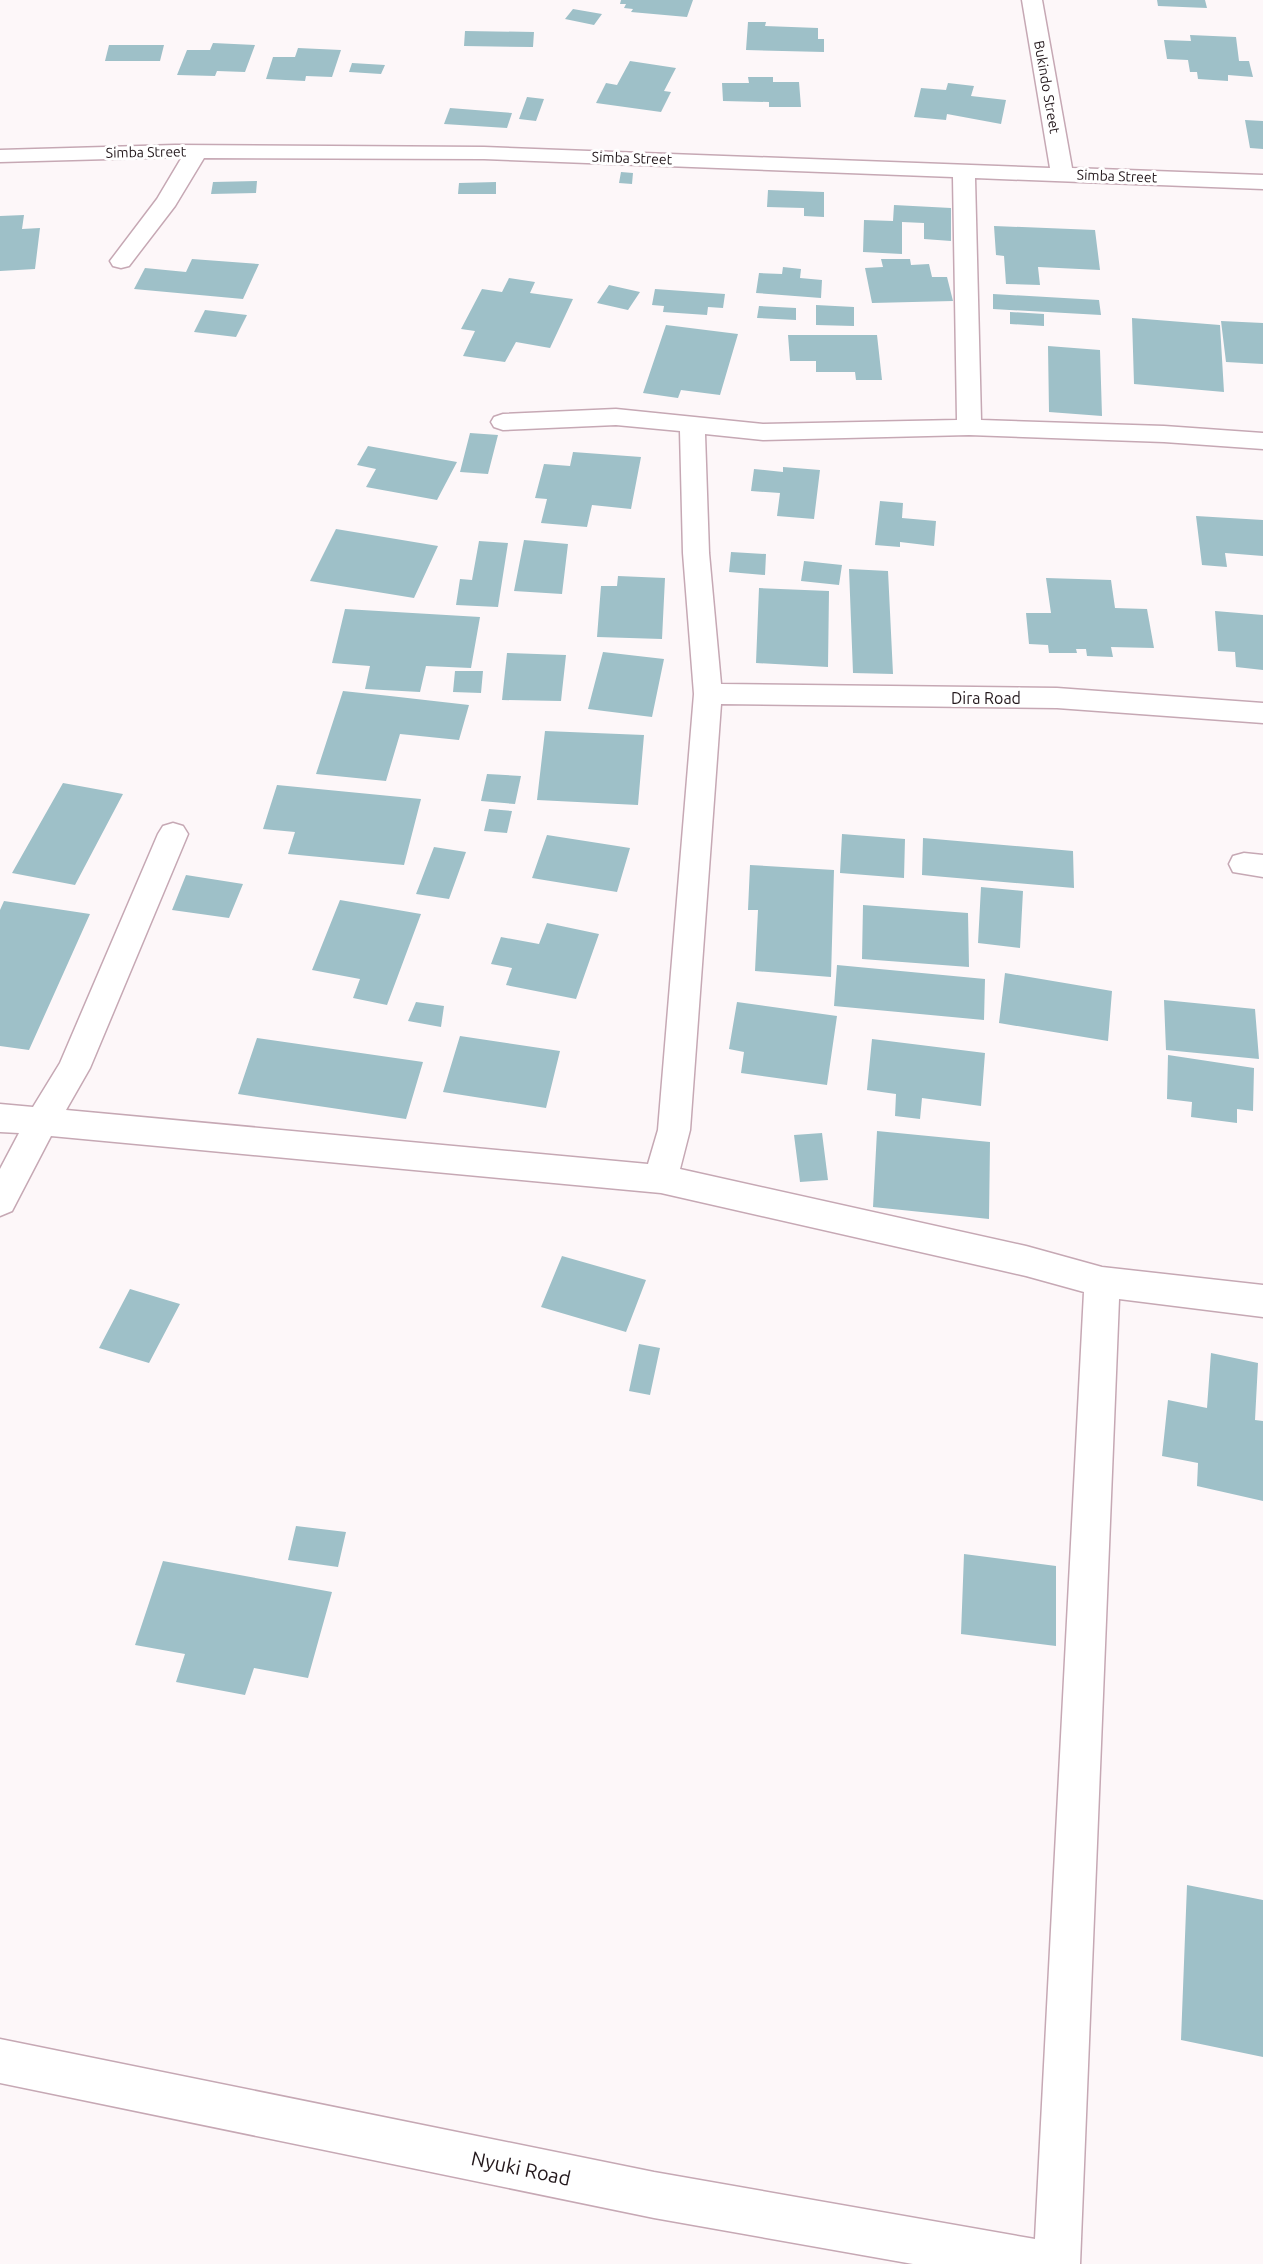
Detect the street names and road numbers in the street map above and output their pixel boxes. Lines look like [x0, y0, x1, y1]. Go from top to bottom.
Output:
street label: Bukindo Street [1031, 39, 1063, 135]
street label: Simba Street [106, 143, 187, 161]
street label: Simba Street [591, 149, 673, 167]
street label: Simba Street [1076, 167, 1158, 185]
street label: Dira Road [951, 689, 1021, 707]
street label: Nyuki Road [469, 2146, 573, 2190]

